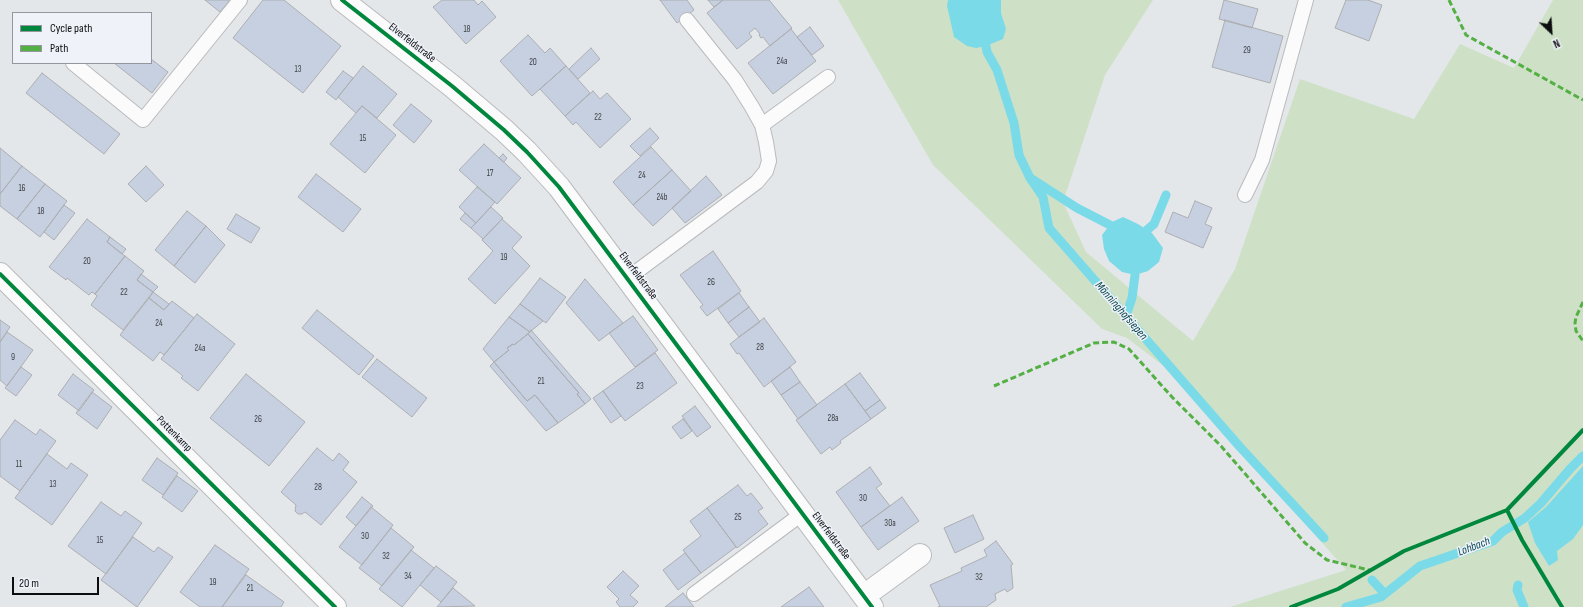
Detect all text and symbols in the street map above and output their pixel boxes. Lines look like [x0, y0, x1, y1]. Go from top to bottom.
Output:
legend [12, 12, 152, 64]
north arrow [1531, 12, 1571, 52]
text: Cycle path [50, 21, 92, 36]
street label: Elverfeldstraße [386, 21, 438, 65]
house number: 18 [463, 25, 471, 35]
text: N [1551, 36, 1562, 50]
text: Path [50, 41, 68, 56]
house number: 29 [1243, 46, 1251, 56]
house number: 24a [777, 57, 787, 67]
house number: 20 [529, 58, 537, 68]
house number: 13 [295, 65, 301, 75]
house number: 22 [594, 113, 602, 123]
house number: 15 [360, 134, 366, 144]
house number: 17 [487, 169, 493, 179]
house number: 24 [638, 171, 646, 181]
house number: 16 [18, 184, 26, 194]
house number: 24b [656, 193, 668, 203]
house number: 18 [37, 207, 45, 217]
street label: Elverfeldstraße [616, 250, 660, 302]
house number: 19 [500, 253, 508, 263]
house number: 20 [83, 257, 91, 267]
house number: 26 [707, 278, 715, 288]
water label: Mönninghofsiepen [1092, 279, 1150, 343]
house number: 22 [120, 288, 128, 298]
house number: 24 [155, 319, 163, 329]
house number: 28 [756, 343, 764, 353]
house number: 24a [195, 344, 205, 354]
house number: 9 [11, 353, 15, 363]
house number: 21 [538, 377, 544, 387]
house number: 23 [636, 382, 644, 392]
street label: Pottenkamp [153, 413, 195, 455]
house number: 28a [827, 414, 839, 424]
house number: 26 [254, 415, 262, 425]
house number: 11 [16, 460, 22, 470]
house number: 13 [50, 480, 56, 490]
house number: 28 [314, 483, 322, 493]
house number: 30 [859, 494, 867, 504]
street label: Elverfeldstraße [809, 510, 853, 562]
house number: 25 [734, 513, 742, 523]
house number: 30a [884, 519, 896, 529]
house number: 30 [361, 532, 369, 542]
water label: Lohbach [1456, 534, 1492, 560]
house number: 15 [97, 536, 103, 546]
house number: 32 [382, 552, 390, 562]
scale bar [14, 569, 101, 595]
house number: 34 [404, 572, 412, 582]
house number: 32 [975, 573, 983, 583]
text: 20 m [19, 576, 39, 591]
house number: 19 [209, 578, 217, 588]
house number: 21 [247, 584, 253, 594]

